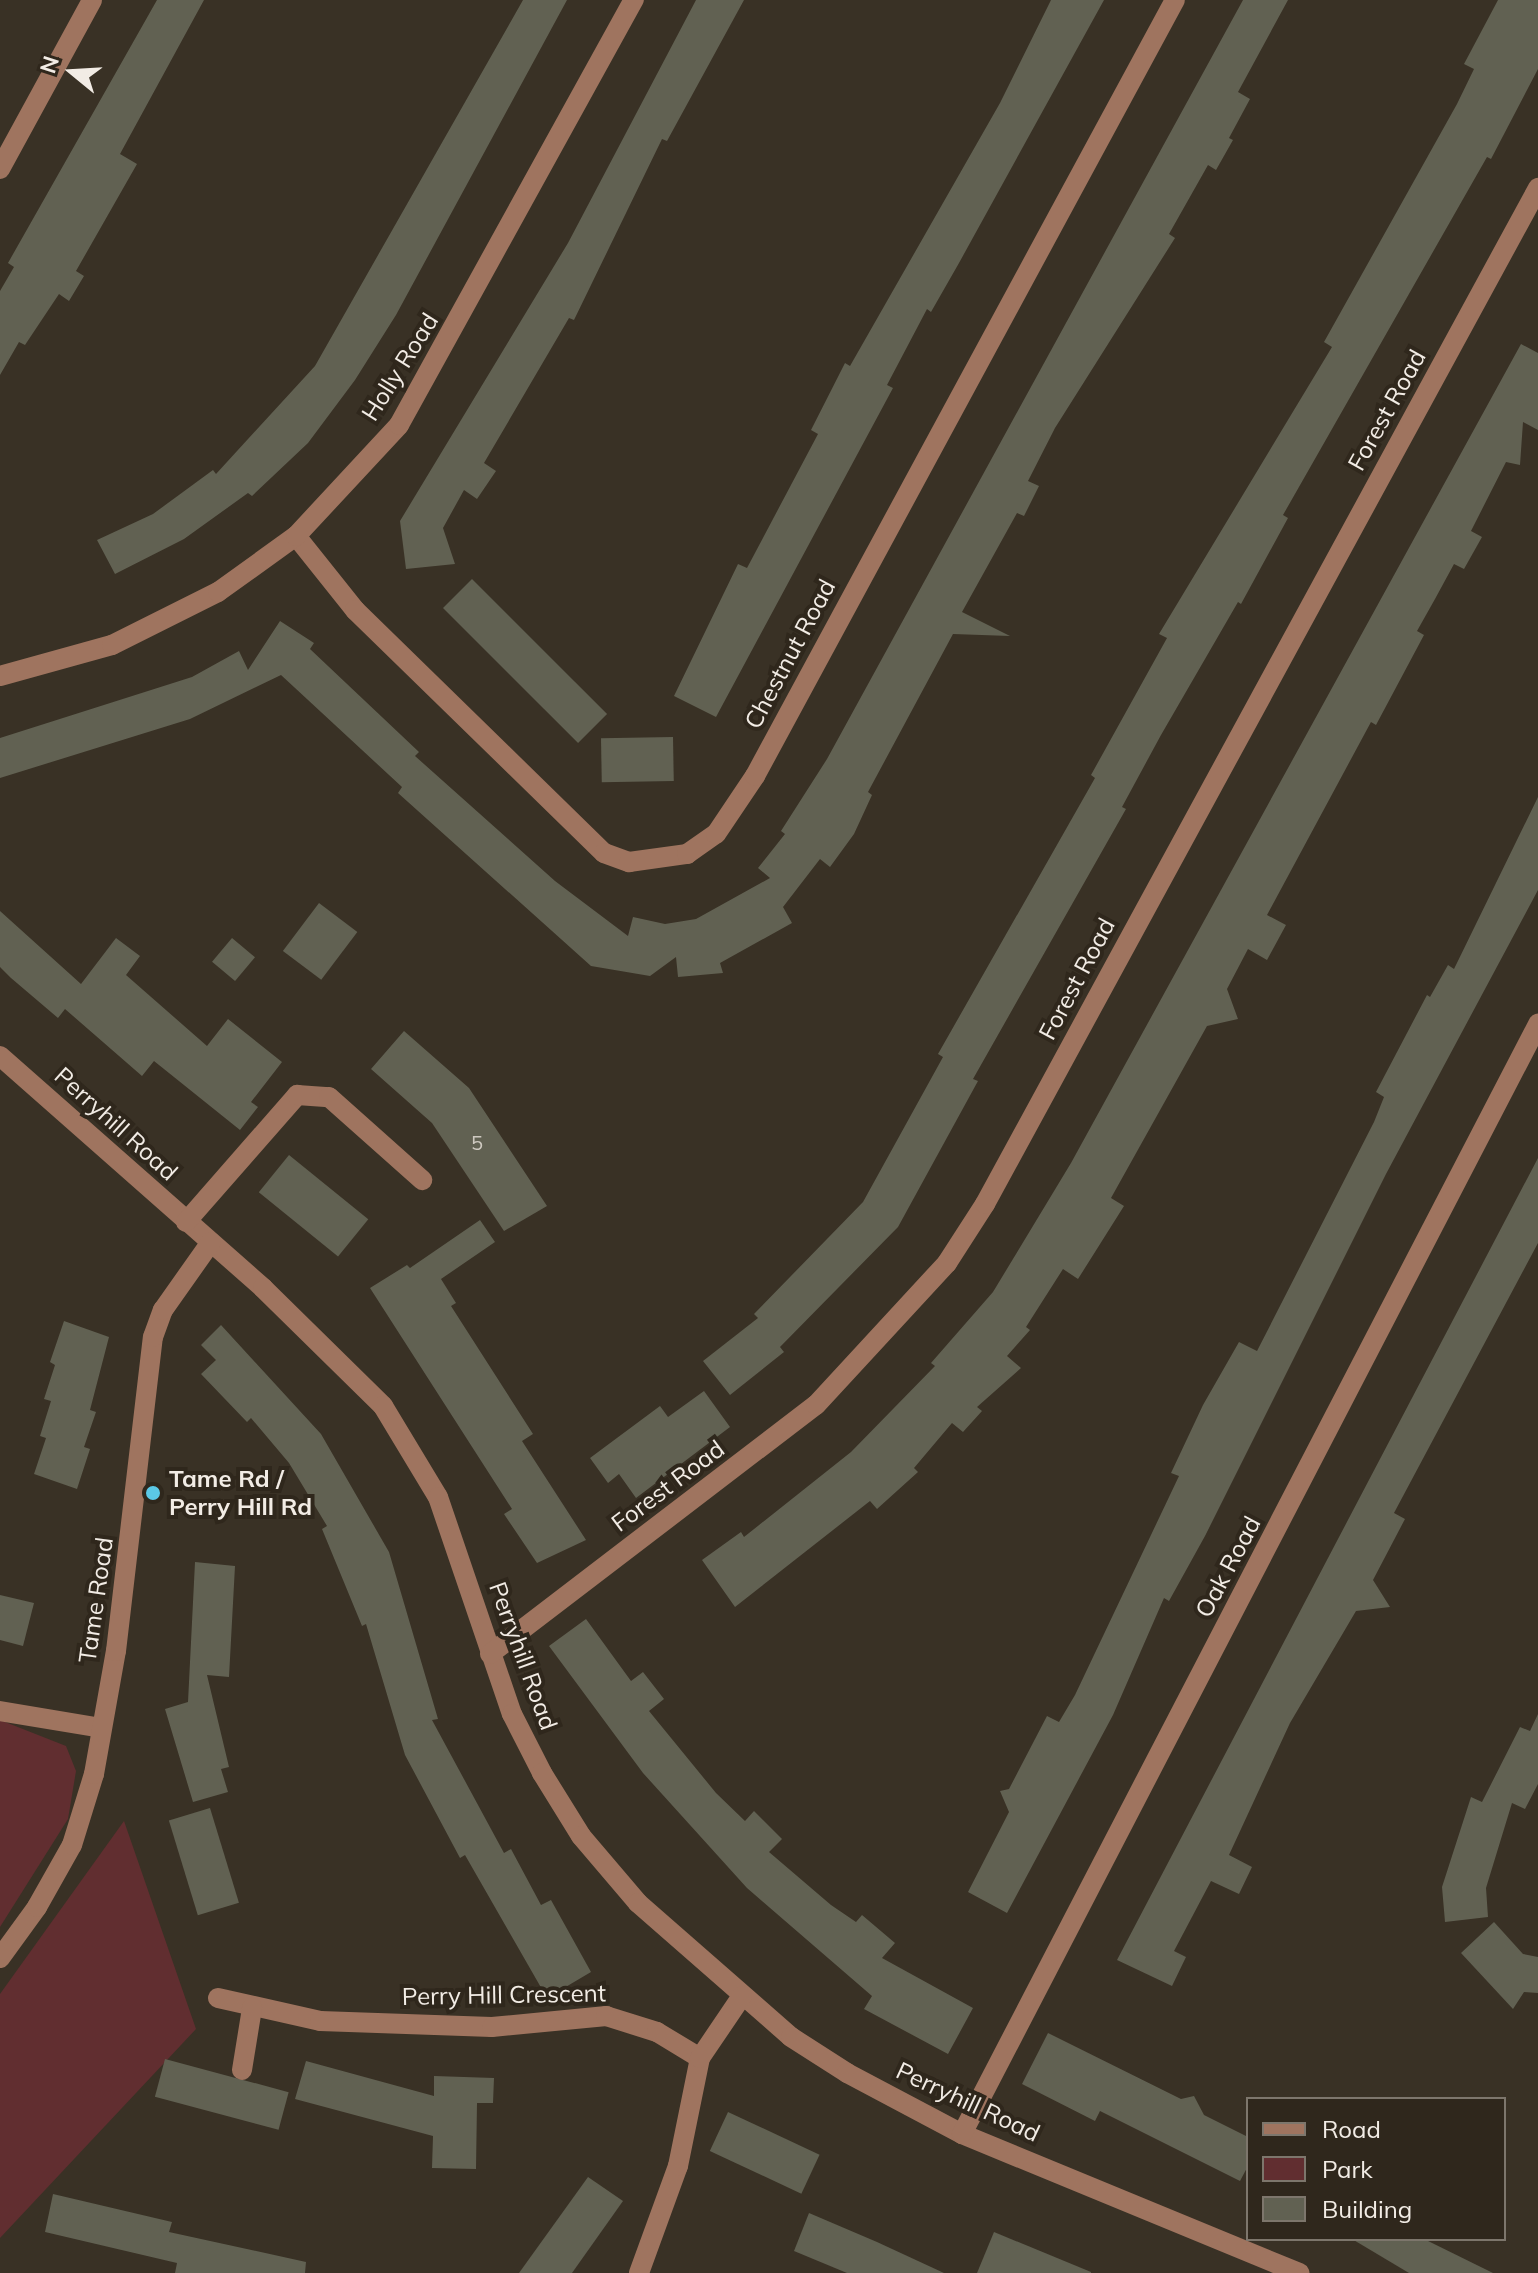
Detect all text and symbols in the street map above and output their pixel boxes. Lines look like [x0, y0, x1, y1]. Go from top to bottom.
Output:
north arrow [32, 32, 112, 112]
text: N [33, 52, 65, 77]
street label: Holly Road [356, 308, 444, 426]
street label: Forest Road [1342, 345, 1432, 475]
street label: Chestnut Road [739, 574, 841, 734]
street label: Forest Road [1033, 913, 1121, 1045]
street label: Perryhill Road [49, 1061, 183, 1187]
house number: 5 [471, 1130, 483, 1154]
street label: Forest Road [606, 1434, 730, 1538]
place label: Tame Rd / Perry Hill Rd [169, 1465, 312, 1521]
marker: Tame Rd / Perry Hill Rd [144, 1484, 162, 1502]
street label: Oak Road [1189, 1512, 1267, 1622]
street label: Tame Road [73, 1535, 119, 1665]
street label: Perryhill Road [483, 1578, 563, 1734]
street label: Perry Hill Crescent [402, 1979, 606, 2011]
street label: Perryhill Road [892, 2056, 1044, 2148]
legend [1246, 2097, 1506, 2241]
text: Road [1322, 2114, 1381, 2144]
text: Park [1322, 2154, 1373, 2184]
text: Building [1322, 2194, 1412, 2224]

